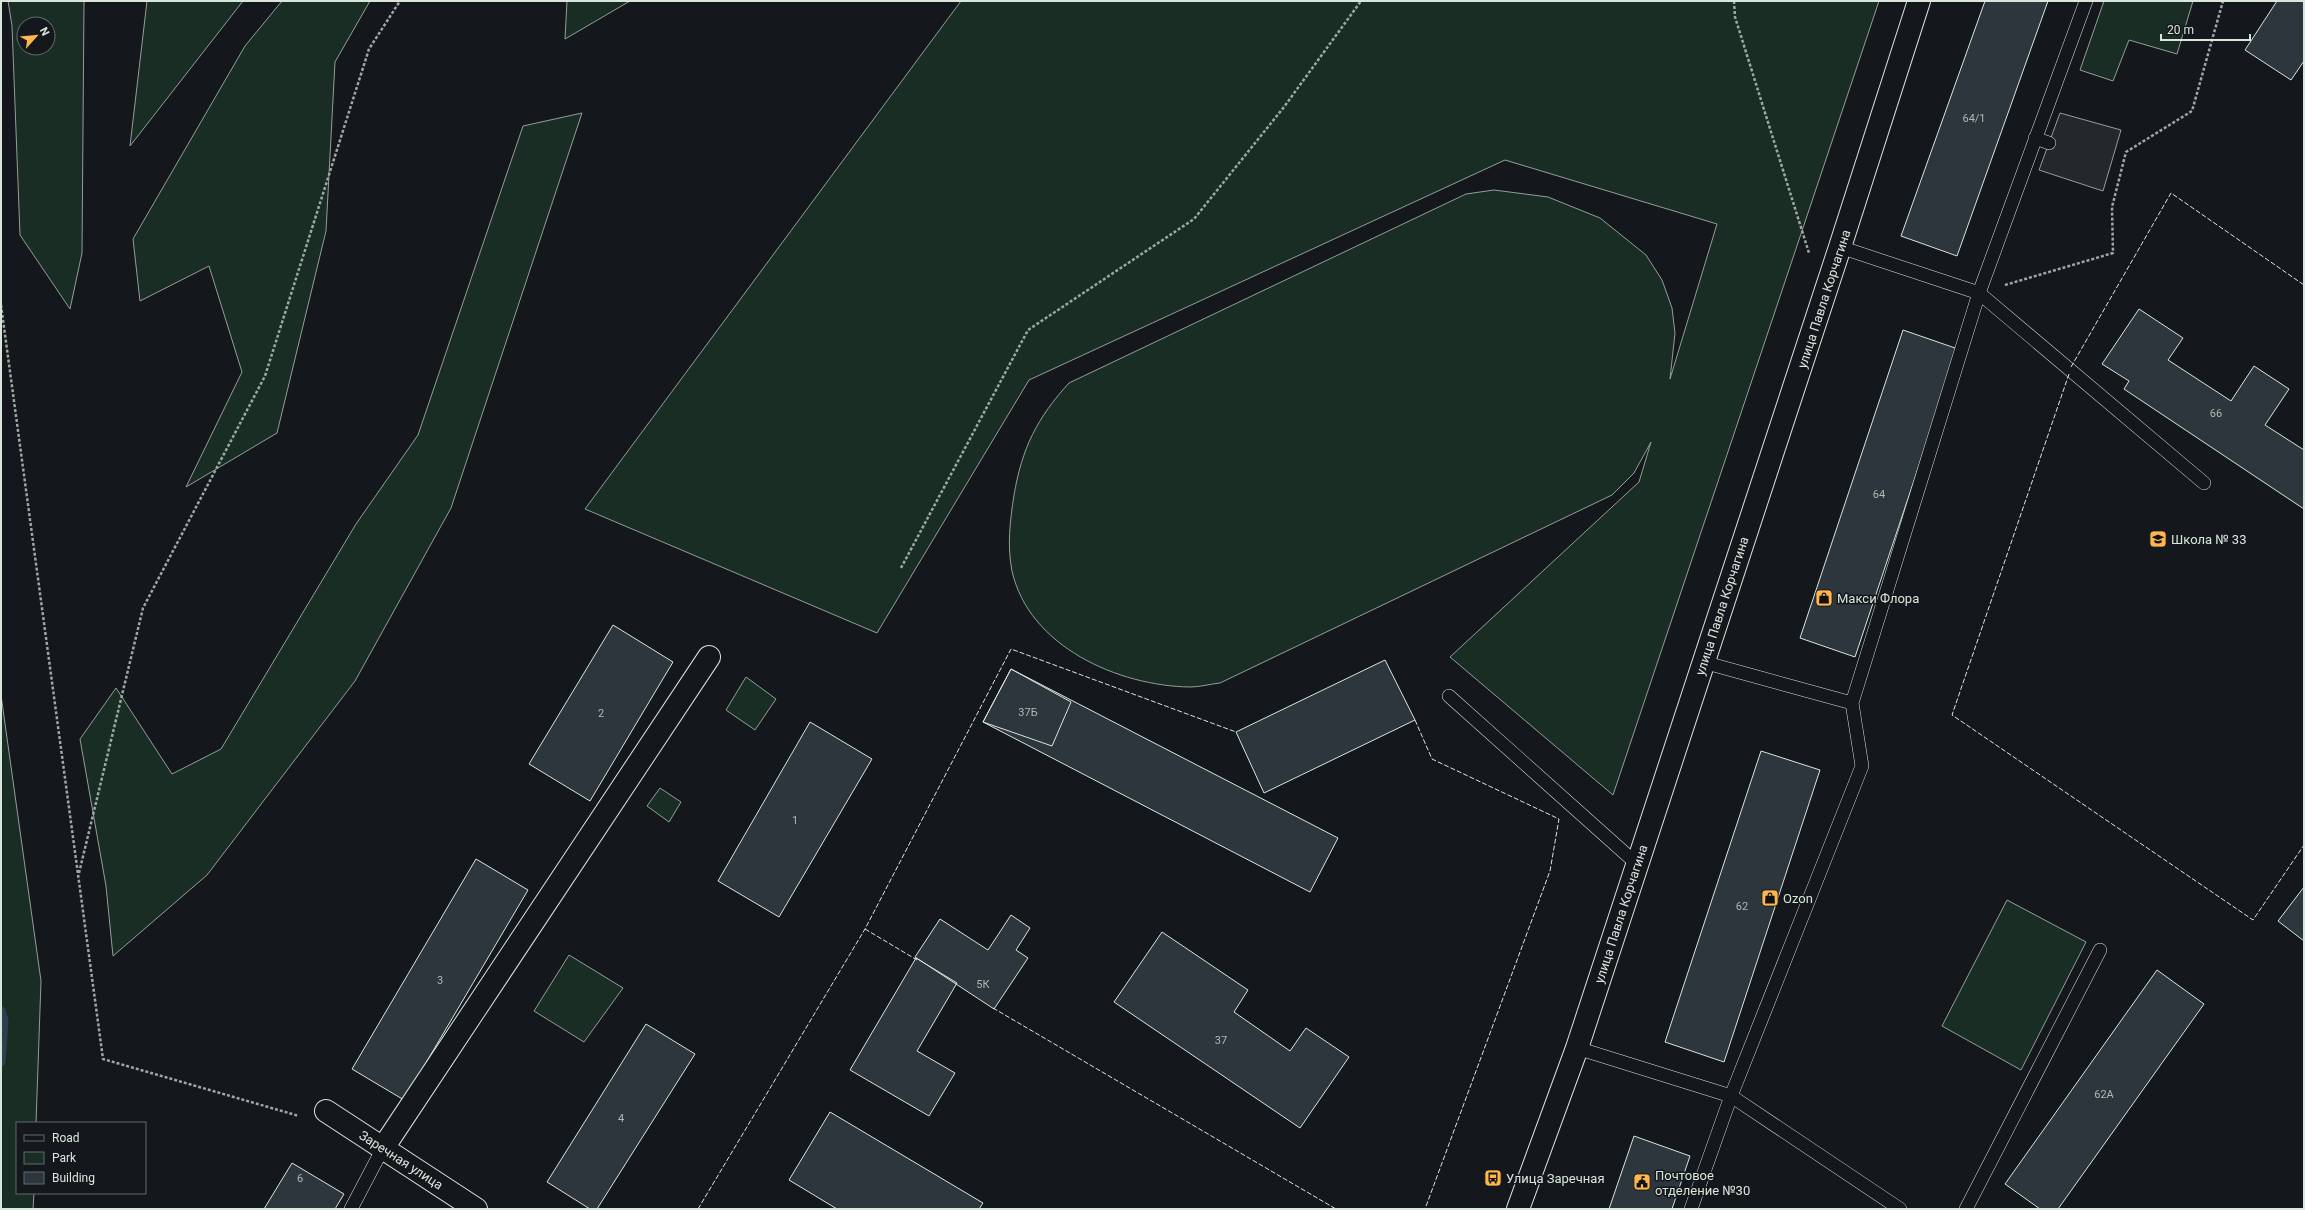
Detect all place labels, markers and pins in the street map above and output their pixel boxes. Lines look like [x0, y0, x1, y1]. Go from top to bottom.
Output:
school or university icon: Школа № 33 [2148, 529, 2168, 549]
place label: Школа № 33 [2171, 532, 2246, 547]
shop icon: Макси Флора [1814, 588, 1834, 608]
place label: Макси Флора [1837, 591, 1919, 606]
shop icon: Ozon [1760, 888, 1780, 908]
place label: Ozon [1783, 891, 1813, 906]
bus stop icon: Улица Заречная [1483, 1168, 1503, 1188]
place label: Почтовое отделение №30 [1655, 1168, 1750, 1198]
place label: Улица Заречная [1506, 1171, 1605, 1186]
public building icon: Почтовое отделение №30 [1632, 1172, 1652, 1192]

